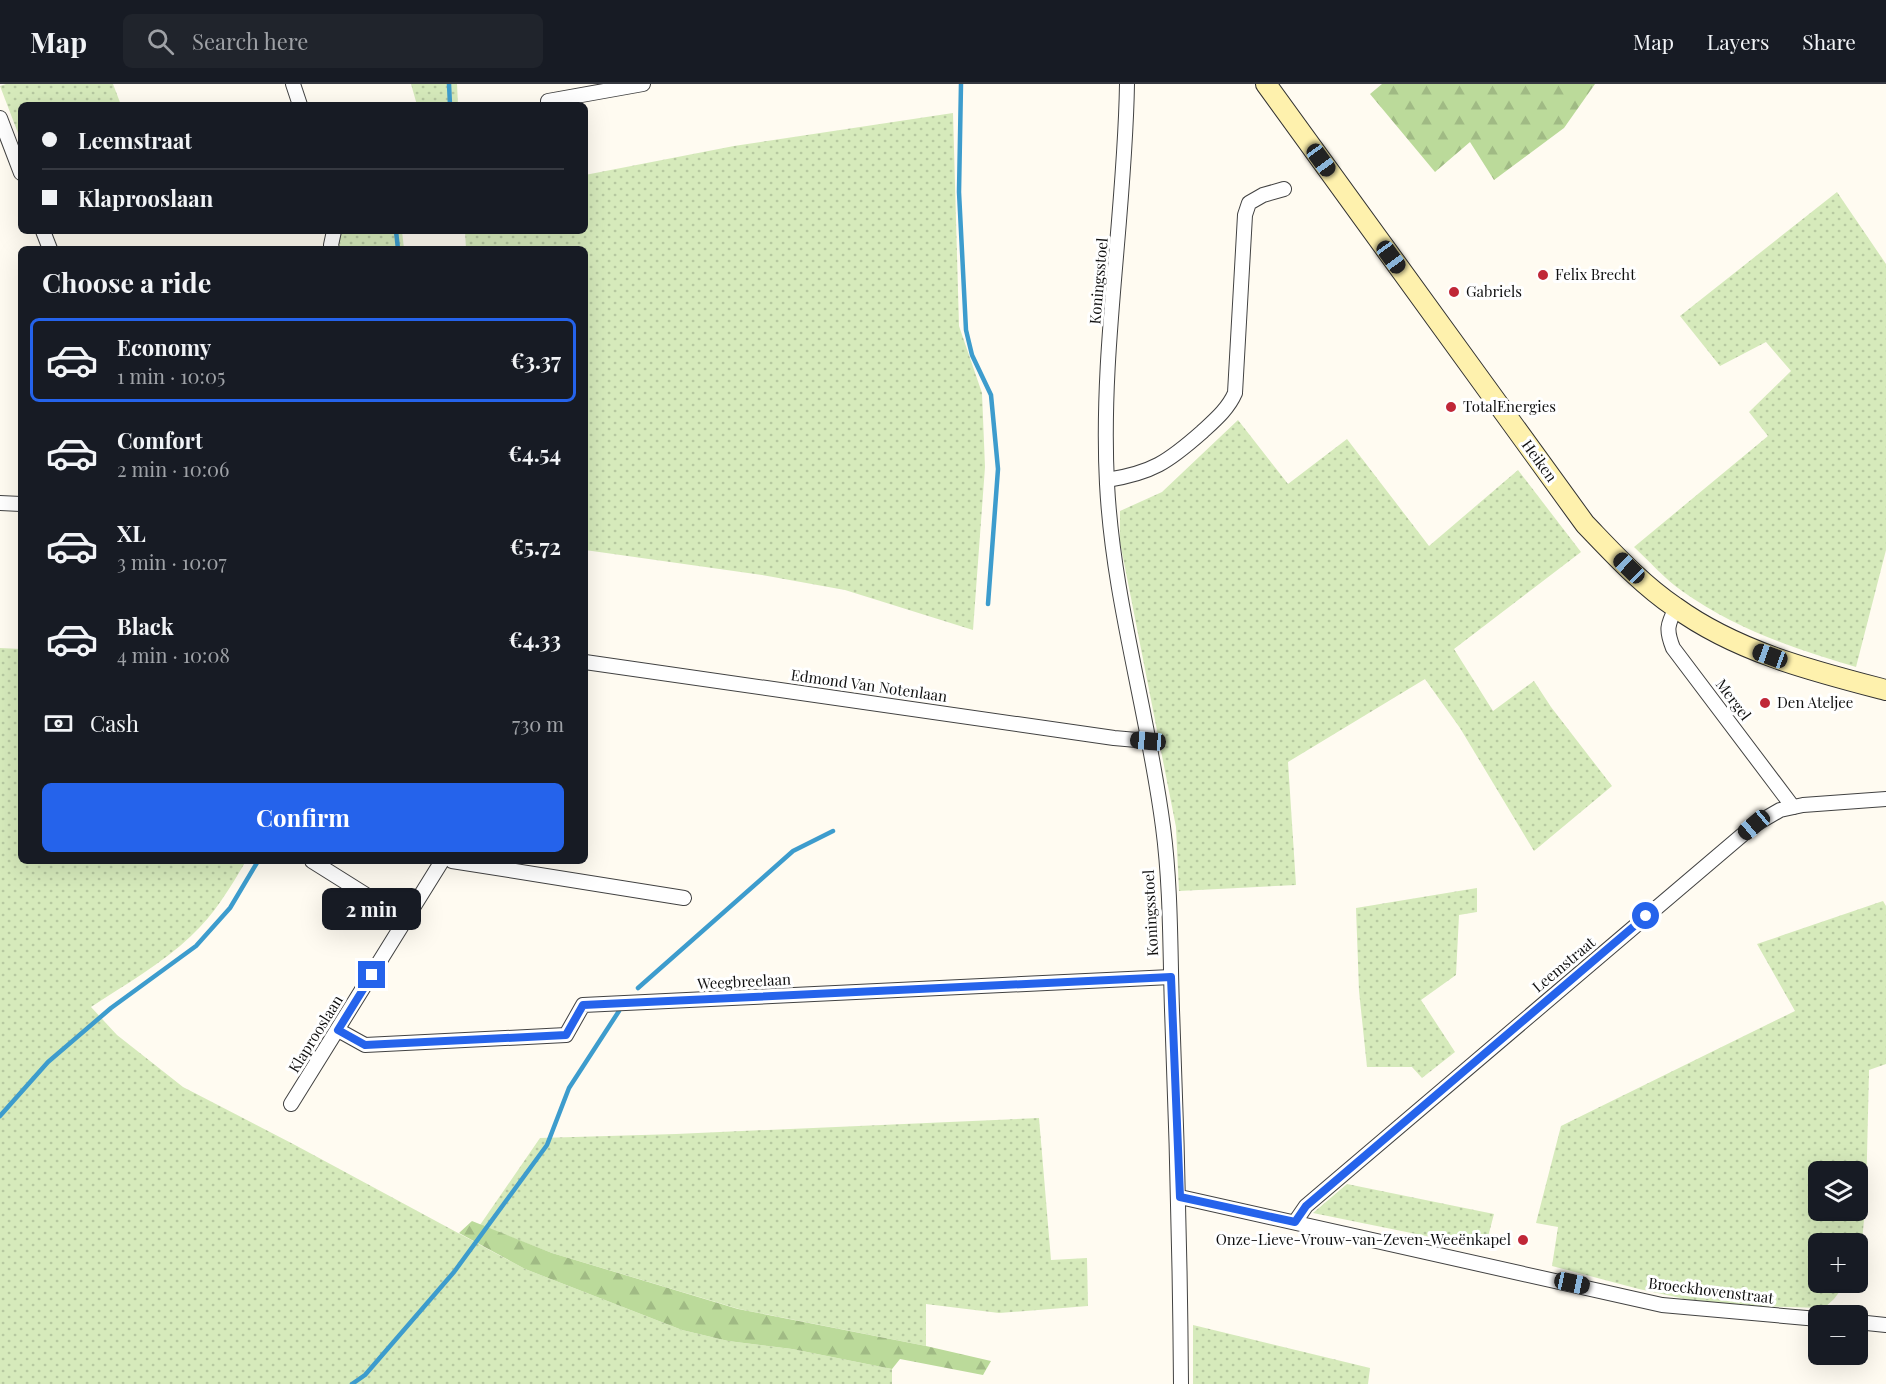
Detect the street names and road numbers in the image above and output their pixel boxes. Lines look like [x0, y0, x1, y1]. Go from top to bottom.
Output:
street label: Koningsstoel [1084, 237, 1112, 325]
street label: Heiken [1518, 435, 1562, 486]
street label: Edmond Van Notenlaan [790, 664, 949, 706]
street label: Mergel [1712, 675, 1756, 724]
street label: Koningsstoel [1138, 869, 1162, 957]
street label: Leemstraat [1528, 932, 1600, 996]
street label: Weegbreelaan [696, 969, 791, 993]
street label: Klaprooslaan [283, 991, 347, 1076]
street label: Broeckhovenstraat [1647, 1272, 1776, 1308]

